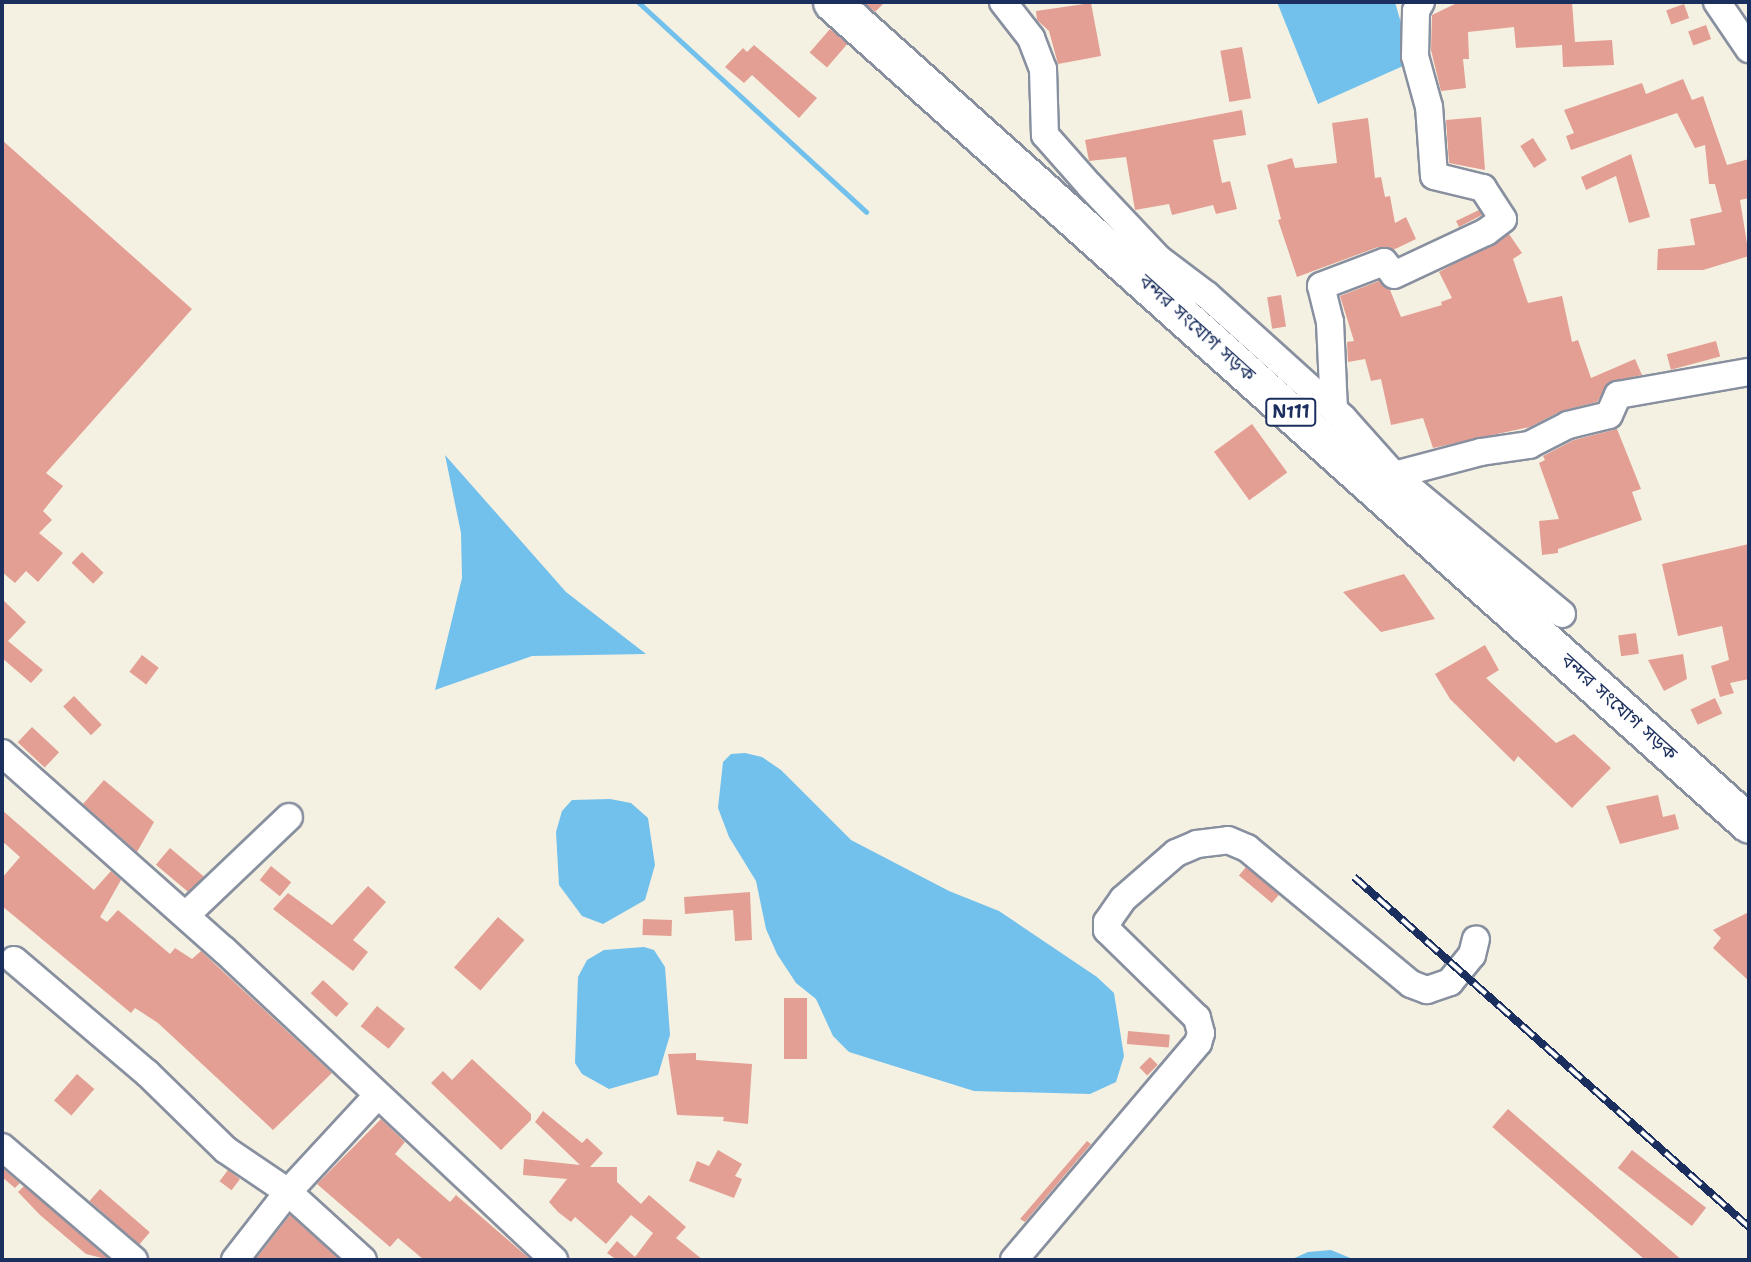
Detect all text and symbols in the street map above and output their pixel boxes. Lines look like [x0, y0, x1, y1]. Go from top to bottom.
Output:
street label: বন্দর সংযোগ সড়ক [1134, 270, 1260, 386]
road number: N111 [1265, 398, 1317, 426]
street label: বন্দর সংযোগ সড়ক [1556, 649, 1682, 765]

